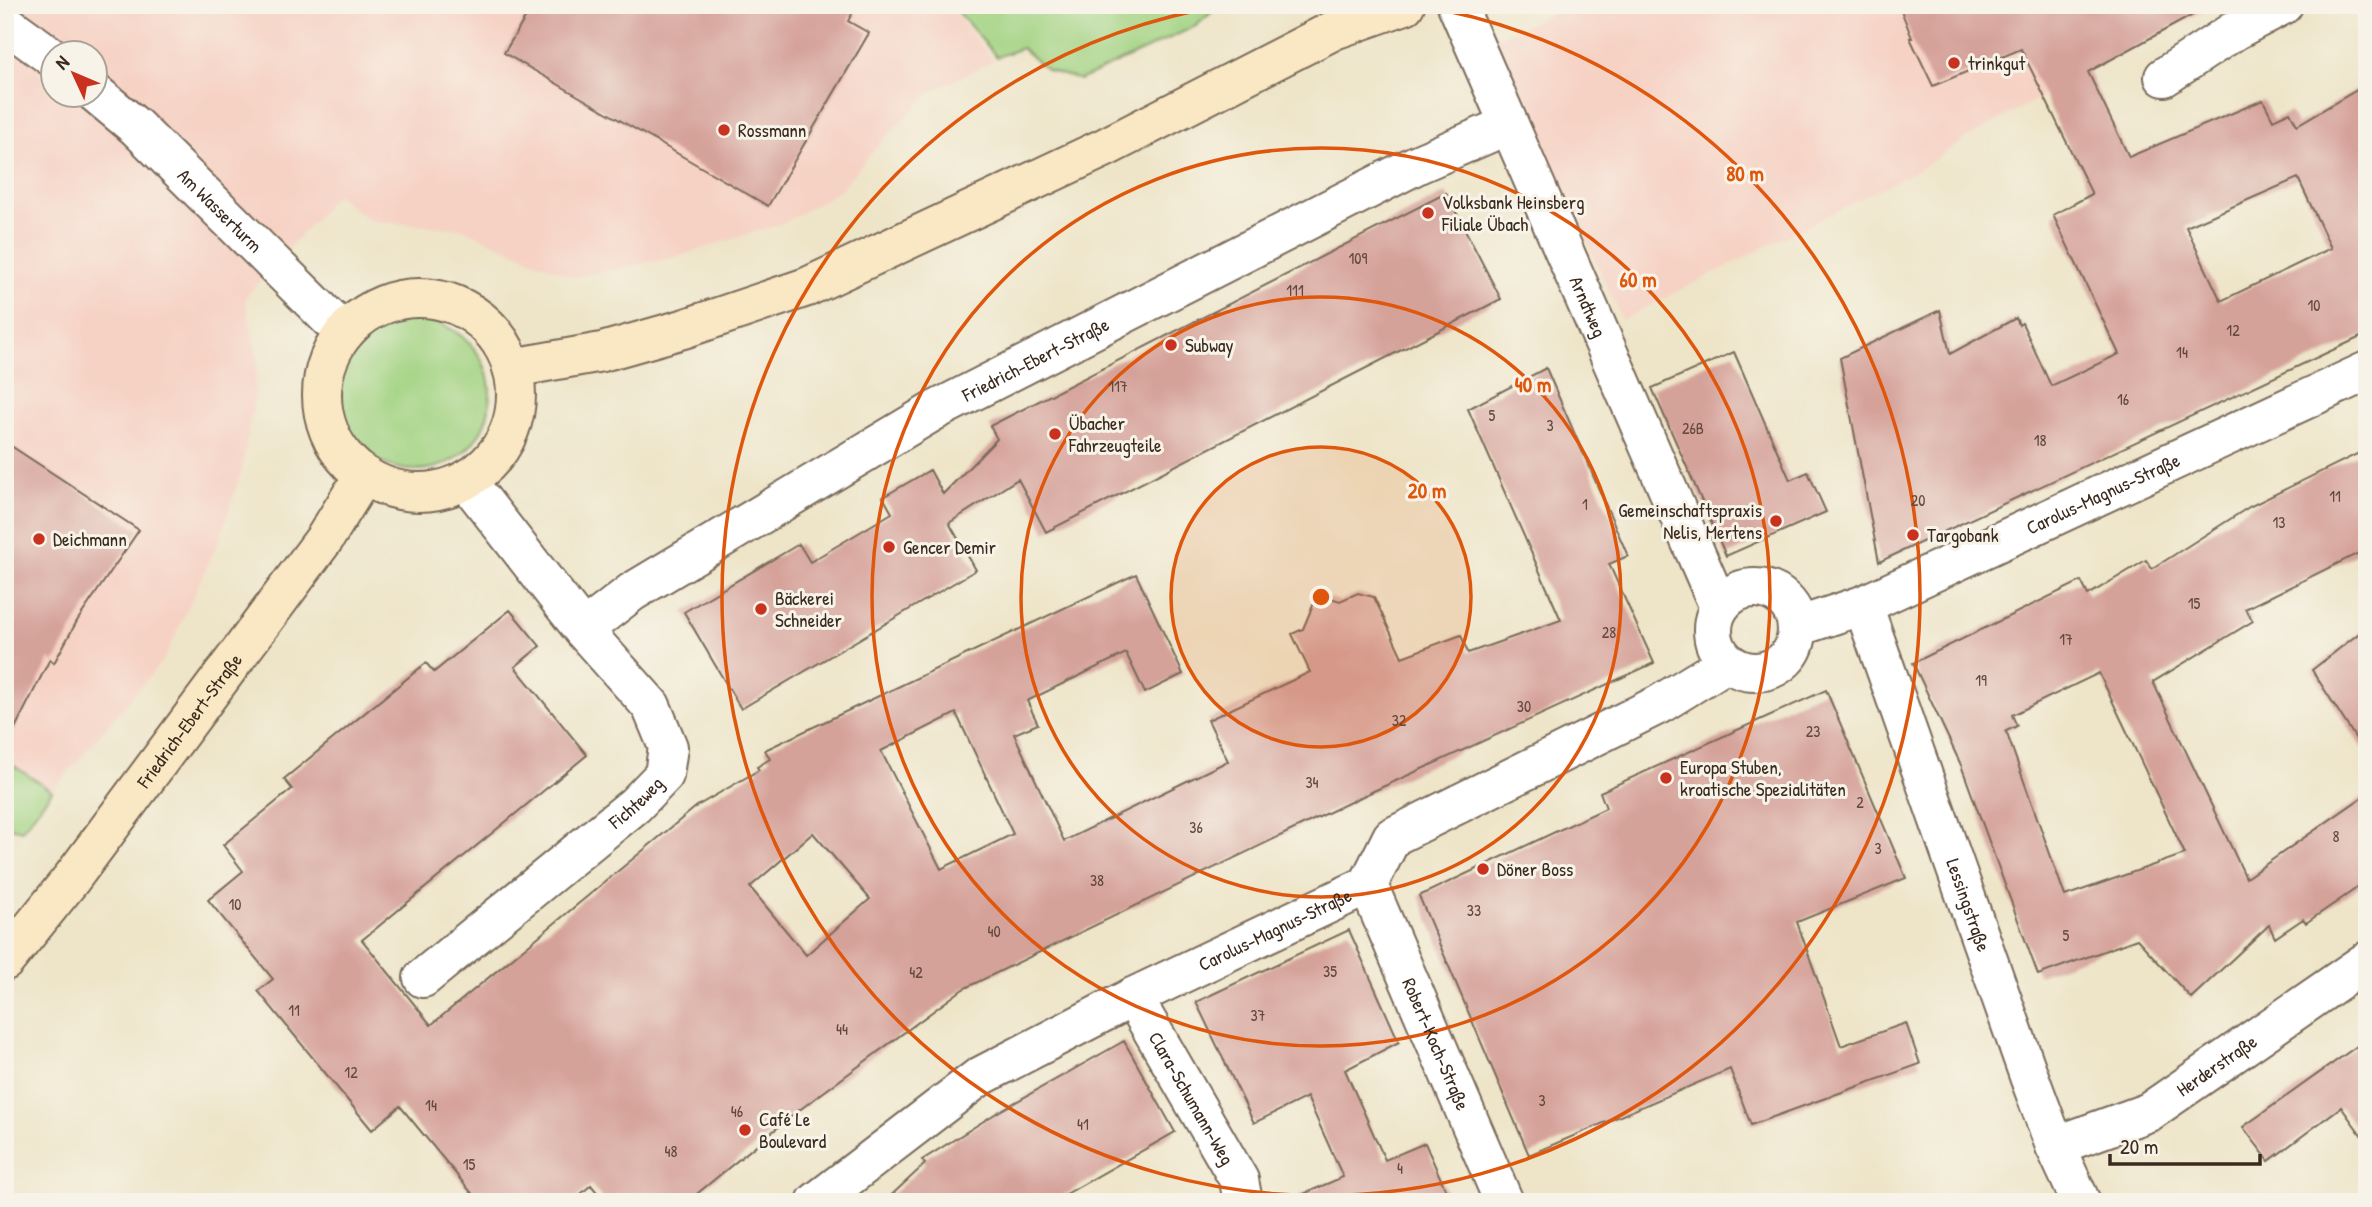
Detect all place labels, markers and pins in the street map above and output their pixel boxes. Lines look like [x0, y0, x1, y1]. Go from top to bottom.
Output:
place label: trinkgut [1968, 50, 2026, 76]
marker: trinkgut [1946, 55, 1962, 71]
place label: Rossmann [738, 117, 806, 143]
marker: Rossmann [716, 122, 732, 138]
place label: Volksbank Heinsberg Filiale Übach [1441, 189, 1584, 237]
marker: Volksbank Heinsberg Filiale Übach [1420, 205, 1436, 221]
place label: Subway [1185, 332, 1233, 358]
marker: Subway [1163, 337, 1179, 353]
place label: Übacher Fahrzeugteile [1068, 410, 1162, 458]
marker: Übacher Fahrzeugteile [1047, 426, 1063, 442]
place label: Gemeinschaftspraxis Nelis, Mertens [1618, 497, 1762, 545]
marker: Gemeinschaftspraxis Nelis, Mertens [1768, 513, 1784, 529]
place label: Targobank [1927, 522, 1999, 548]
place label: Deichmann [53, 526, 127, 552]
marker: Targobank [1905, 527, 1921, 543]
marker: Deichmann [31, 531, 47, 547]
place label: Gencer Demir [903, 534, 997, 560]
marker: Gencer Demir [881, 539, 897, 555]
place label: Bäckerei Schneider [775, 585, 842, 633]
centre of rings [1309, 585, 1333, 609]
marker: Bäckerei Schneider [753, 601, 769, 617]
place label: Europa Stuben, kroatische Spezialitäten [1680, 754, 1846, 802]
marker: Europa Stuben, kroatische Spezialitäten [1658, 770, 1674, 786]
place label: Döner Boss [1497, 856, 1573, 882]
marker: Döner Boss [1475, 861, 1491, 877]
place label: Café Le Boulevard [759, 1106, 827, 1154]
marker: Café Le Boulevard [737, 1122, 753, 1138]

